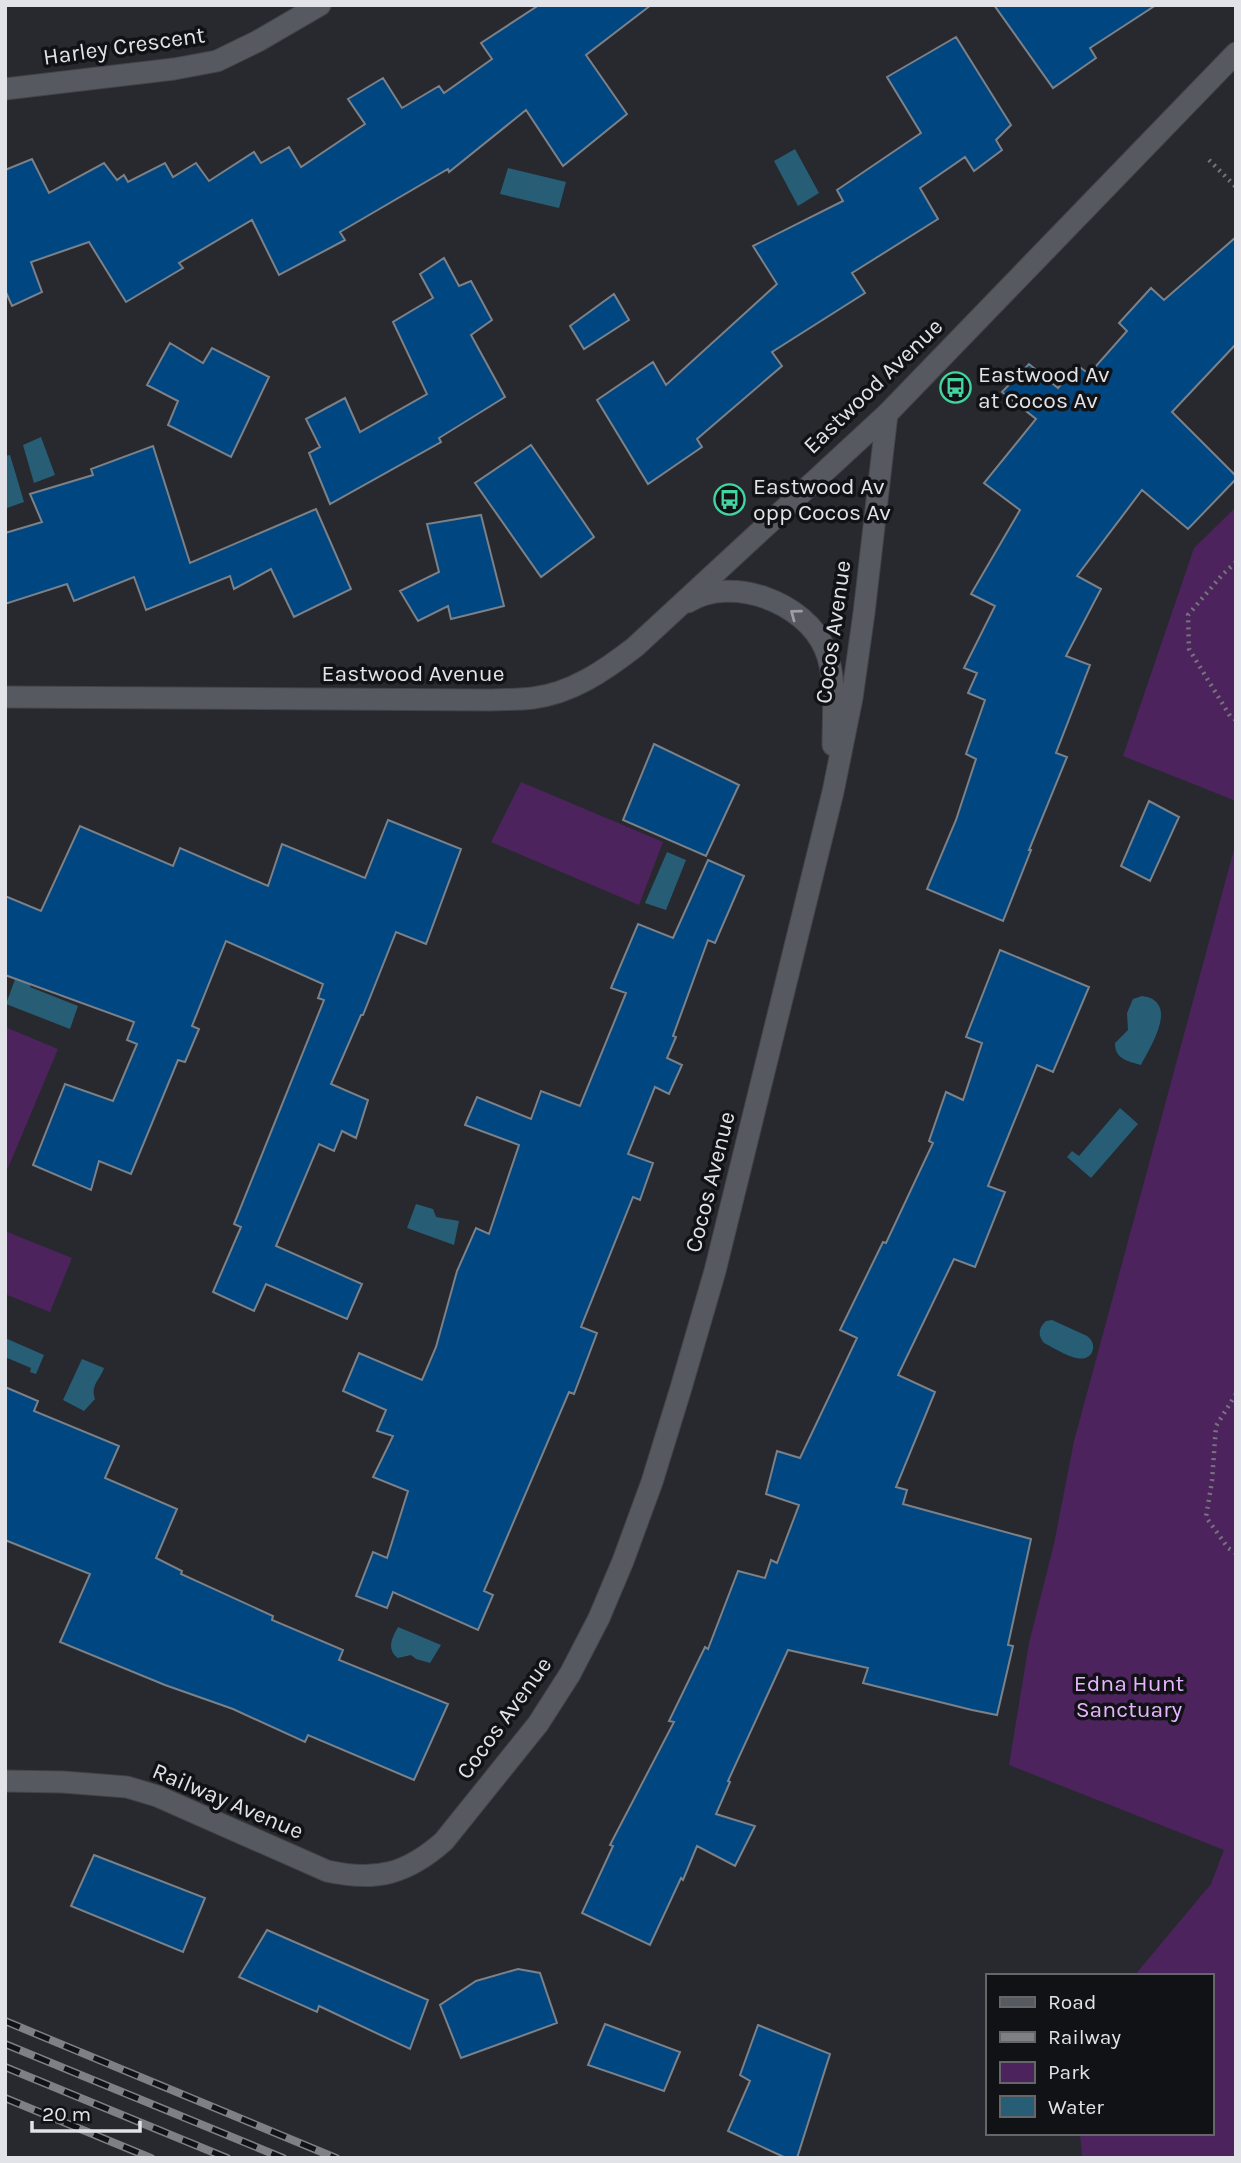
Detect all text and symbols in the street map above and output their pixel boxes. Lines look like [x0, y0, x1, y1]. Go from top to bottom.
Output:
street label: Harley Crescent [41, 21, 207, 71]
street label: Eastwood Avenue [798, 313, 948, 459]
place label: Eastwood Av at Cocos Av [978, 361, 1110, 414]
bus stop icon: Eastwood Av at Cocos Av [938, 370, 972, 404]
place label: Eastwood Av opp Cocos Av [753, 473, 891, 526]
bus stop icon: Eastwood Av opp Cocos Av [713, 482, 747, 516]
street label: Cocos Avenue [810, 559, 856, 705]
one-way arrow [790, 610, 803, 623]
street label: Eastwood Avenue [322, 660, 504, 687]
street label: Cocos Avenue [679, 1109, 741, 1255]
street label: Cocos Avenue [451, 1652, 557, 1784]
park label: Edna Hunt Sanctuary [1074, 1670, 1185, 1723]
street label: Railway Avenue [149, 1757, 307, 1845]
legend [986, 1974, 1213, 2135]
text: Road [1048, 1990, 1096, 2014]
text: Railway [1048, 2025, 1121, 2049]
text: Park [1048, 2060, 1091, 2084]
scale bar [32, 2090, 140, 2134]
text: Water [1048, 2095, 1104, 2119]
text: 20 m [42, 2102, 91, 2126]

